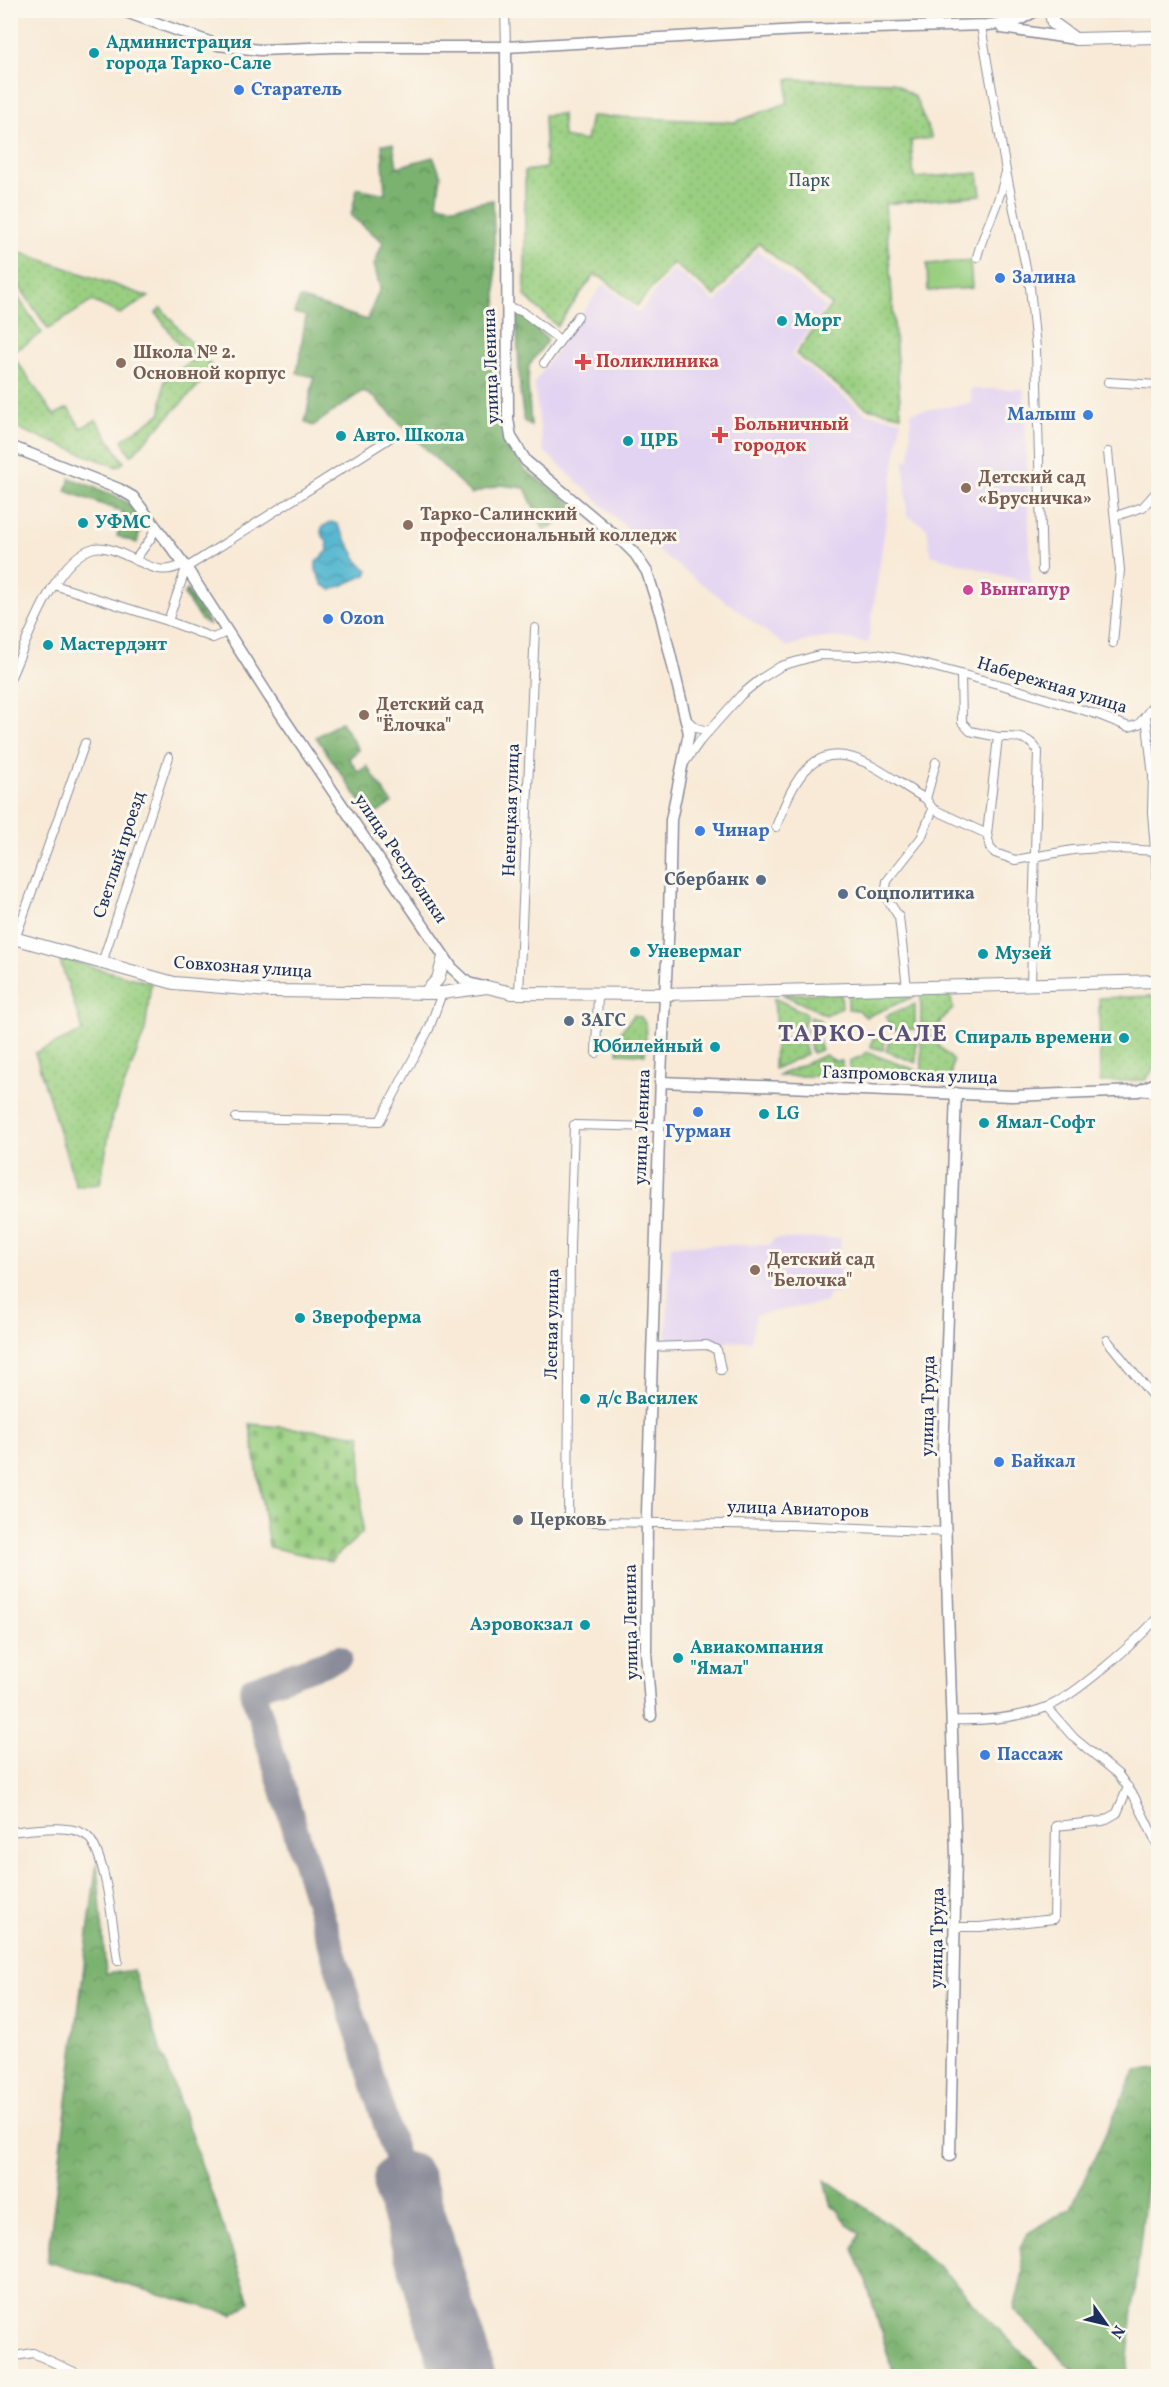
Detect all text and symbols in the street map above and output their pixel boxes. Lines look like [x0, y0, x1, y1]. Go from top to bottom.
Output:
place label: Администрация города Тарко-Сале [106, 31, 272, 77]
marker: Администрация города Тарко-Сале [87, 46, 101, 60]
place label: Старатель [251, 78, 342, 103]
marker: Старатель [232, 83, 246, 97]
park label: Парк [788, 169, 830, 194]
place label: Залина [1012, 266, 1076, 291]
marker: Залина [993, 271, 1007, 285]
street label: улица Ленина [477, 307, 507, 425]
place label: Морг [794, 309, 842, 334]
marker: Морг [775, 314, 789, 328]
place label: Школа № 2. Основной корпус [133, 341, 286, 387]
place label: Поликлиника [596, 350, 719, 375]
marker: Поликлиника [574, 353, 592, 371]
marker: Школа № 2. Основной корпус [114, 356, 128, 370]
place label: Малыш [1007, 403, 1076, 428]
marker: Малыш [1081, 408, 1095, 422]
place label: Больничный городок [734, 413, 849, 459]
place label: Авто. Школа [353, 424, 465, 449]
marker: Больничный городок [711, 426, 729, 444]
marker: Авто. Школа [334, 429, 348, 443]
place label: ЦРБ [640, 429, 678, 454]
marker: ЦРБ [621, 434, 635, 448]
place label: Детский сад «Брусничка» [978, 466, 1092, 512]
marker: Детский сад «Брусничка» [959, 481, 973, 495]
place label: Тарко-Салинский профессиональный колледж [420, 503, 677, 549]
place label: УФМС [95, 511, 151, 536]
marker: УФМС [76, 516, 90, 530]
marker: Тарко-Салинский профессиональный колледж [401, 518, 415, 532]
place label: Вынгапур [980, 578, 1070, 603]
marker: Вынгапур [961, 583, 975, 597]
place label: Ozon [340, 607, 385, 632]
marker: Ozon [321, 612, 335, 626]
place label: Мастердэнт [60, 633, 167, 658]
marker: Мастердэнт [41, 638, 55, 652]
street label: Набережная улица [974, 651, 1130, 721]
place label: Детский сад "Ёлочка" [376, 693, 484, 739]
marker: Детский сад "Ёлочка" [357, 708, 371, 722]
street label: Ненецкая улица [497, 743, 527, 877]
street label: Светлый проезд [88, 788, 152, 922]
street label: улица Республики [347, 789, 453, 929]
place label: Чинар [712, 819, 770, 844]
marker: Чинар [693, 824, 707, 838]
place label: Сбербанк [664, 868, 749, 893]
marker: Сбербанк [754, 873, 768, 887]
place label: Соцполитика [855, 882, 975, 907]
marker: Соцполитика [836, 887, 850, 901]
place label: Уневермаг [647, 940, 742, 965]
place label: Музей [995, 942, 1051, 967]
marker: Уневермаг [628, 945, 642, 959]
marker: Музей [976, 947, 990, 961]
street label: Совхозная улица [173, 951, 313, 985]
place label: ЗАГС [581, 1009, 626, 1034]
marker: ЗАГС [562, 1014, 576, 1028]
district label: ТАРКО-САЛЕ [778, 1018, 948, 1052]
place label: Спираль времени [955, 1026, 1112, 1051]
marker: Спираль времени [1117, 1031, 1131, 1045]
place label: Юбилейный [593, 1035, 703, 1060]
marker: Юбилейный [708, 1040, 722, 1054]
street label: Газпромовская улица [822, 1060, 998, 1092]
street label: улица Ленина [628, 1068, 658, 1186]
place label: LG [776, 1102, 800, 1127]
marker: Гурман [691, 1105, 705, 1119]
marker: LG [757, 1107, 771, 1121]
place label: Ямал-Софт [996, 1111, 1096, 1136]
marker: Ямал-Софт [977, 1116, 991, 1130]
place label: Гурман [665, 1120, 731, 1145]
place label: Детский сад "Белочка" [767, 1248, 875, 1294]
marker: Детский сад "Белочка" [748, 1263, 762, 1277]
street label: Лесная улица [540, 1268, 566, 1380]
place label: Звероферма [312, 1306, 422, 1331]
marker: Звероферма [293, 1311, 307, 1325]
street label: улица Труда [916, 1355, 942, 1457]
place label: д/с Василек [597, 1387, 698, 1412]
marker: д/с Василек [578, 1392, 592, 1406]
place label: Байкал [1011, 1450, 1076, 1475]
marker: Байкал [992, 1455, 1006, 1469]
street label: улица Авиаторов [726, 1495, 870, 1525]
place label: Церковь [530, 1508, 607, 1533]
marker: Церковь [511, 1513, 525, 1527]
street label: улица Ленина [618, 1564, 646, 1680]
place label: Аэровокзал [470, 1613, 573, 1638]
marker: Аэровокзал [578, 1618, 592, 1632]
place label: Авиакомпания "Ямал" [690, 1636, 823, 1682]
marker: Авиакомпания "Ямал" [671, 1651, 685, 1665]
place label: Пассаж [997, 1743, 1063, 1768]
marker: Пассаж [978, 1748, 992, 1762]
street label: улица Труда [925, 1887, 951, 1989]
north arrow [1076, 2294, 1136, 2354]
text: N [1104, 2320, 1129, 2343]

